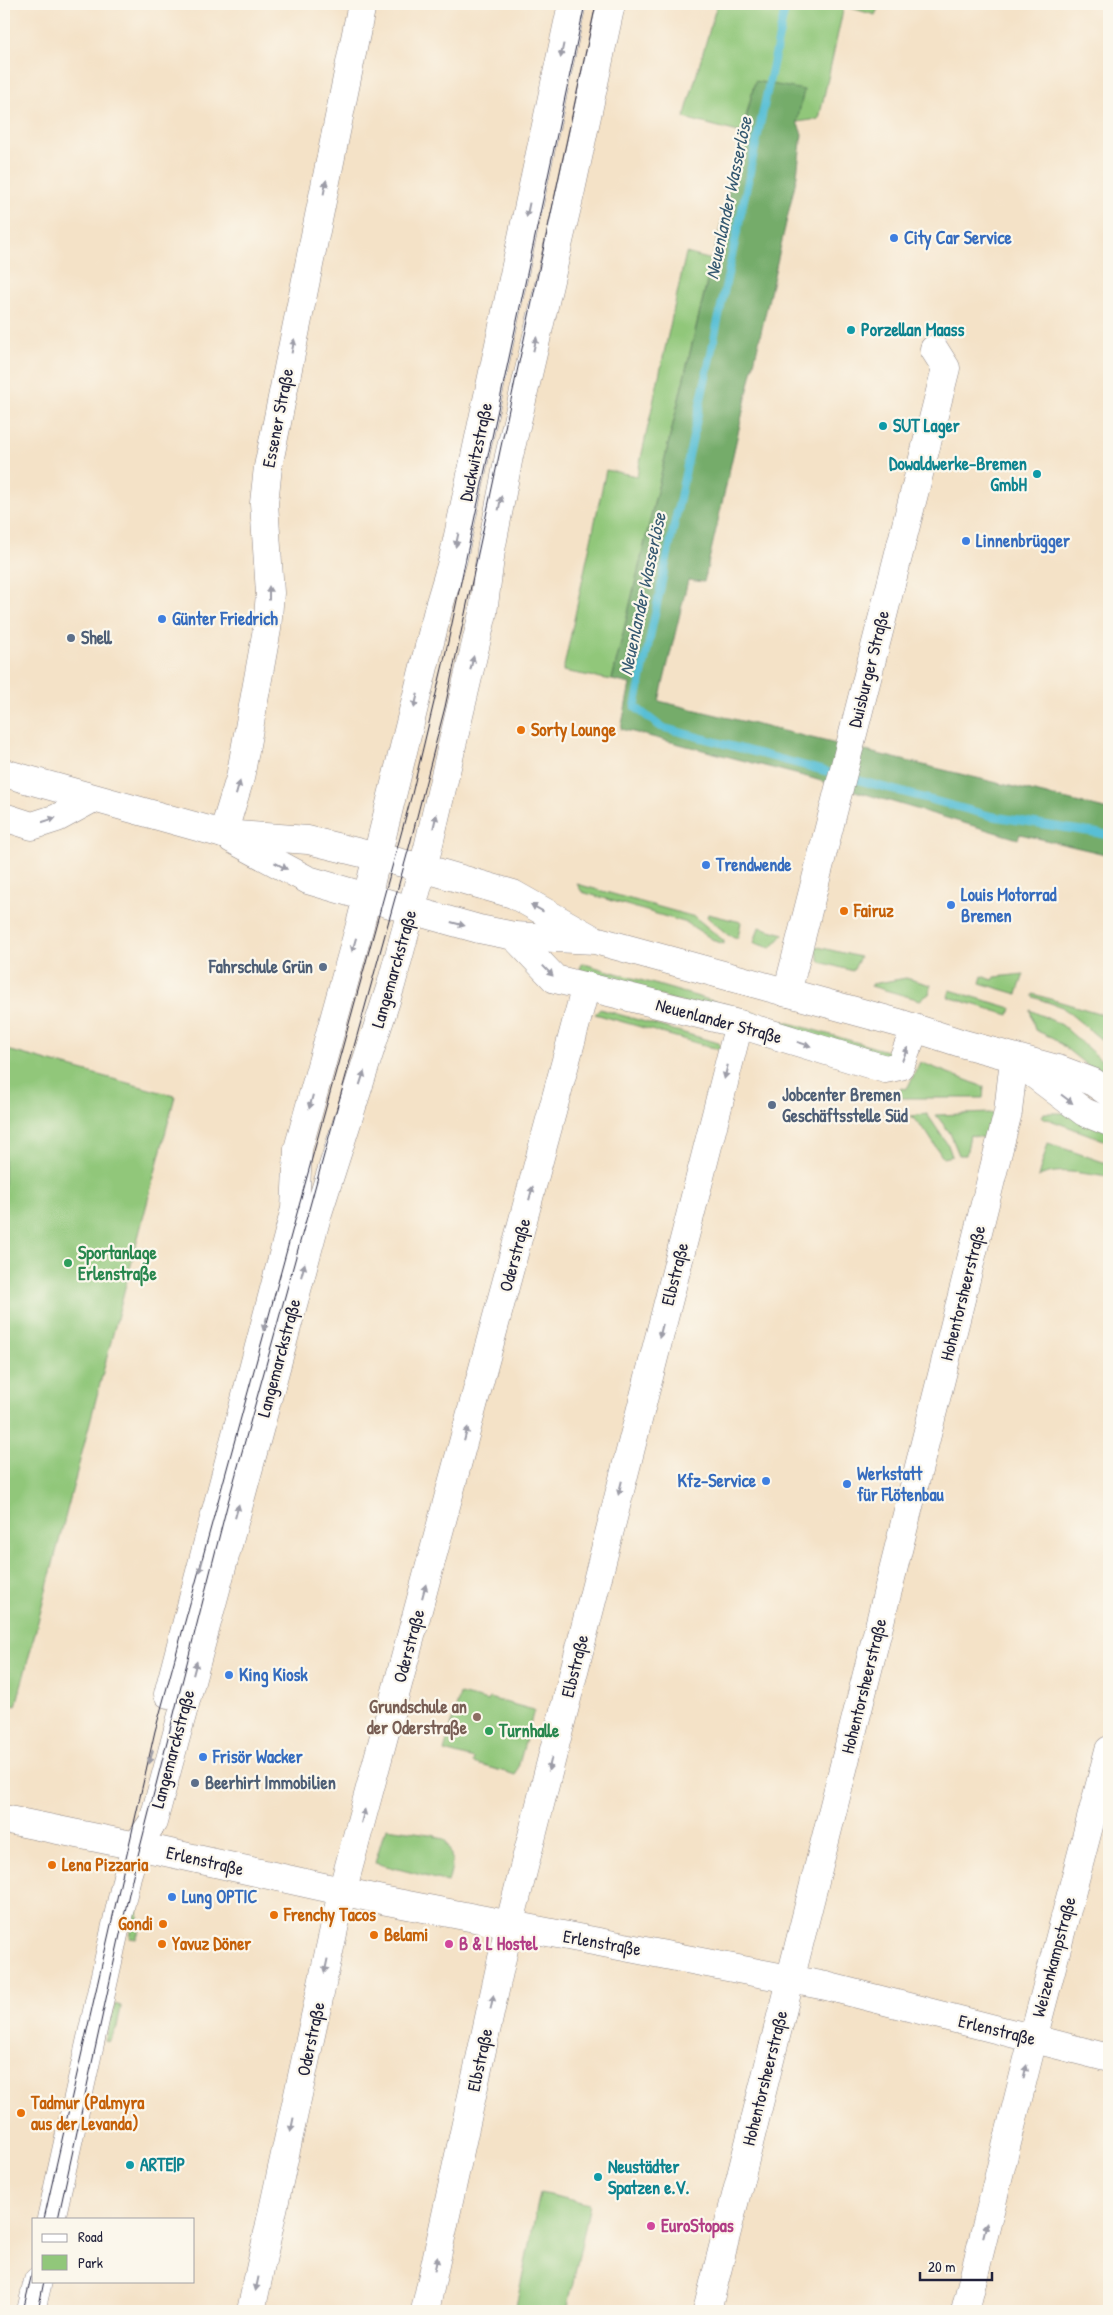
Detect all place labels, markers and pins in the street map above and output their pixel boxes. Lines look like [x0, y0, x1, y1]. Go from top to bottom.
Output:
place label: City Car Service [904, 225, 1012, 251]
marker: City Car Service [888, 232, 900, 244]
place label: Porzellan Maass [861, 317, 965, 342]
marker: Porzellan Maass [845, 324, 857, 336]
place label: SUT Lager [893, 413, 960, 439]
marker: SUT Lager [877, 420, 889, 432]
place label: Dowaldwerke-Bremen GmbH [889, 451, 1028, 497]
marker: Dowaldwerke-Bremen GmbH [1031, 468, 1043, 480]
place label: Linnenbrügger [976, 528, 1070, 554]
marker: Linnenbrügger [960, 535, 972, 547]
place label: Günter Friedrich [172, 606, 278, 631]
marker: Günter Friedrich [156, 613, 168, 625]
place label: Shell [81, 625, 113, 650]
marker: Shell [65, 632, 77, 644]
place label: Sorty Lounge [531, 717, 617, 743]
marker: Sorty Lounge [515, 724, 527, 736]
place label: Trendwende [715, 852, 792, 877]
marker: Trendwende [700, 859, 712, 871]
place label: Louis Motorrad Bremen [961, 882, 1057, 928]
place label: Fairuz [853, 898, 894, 923]
marker: Louis Motorrad Bremen [945, 899, 957, 911]
marker: Fairuz [838, 905, 850, 917]
place label: Fahrschule Grün [208, 954, 313, 979]
marker: Fahrschule Grün [317, 961, 329, 973]
place label: Jobcenter Bremen Geschäftsstelle Süd [782, 1082, 908, 1128]
marker: Jobcenter Bremen Geschäftsstelle Süd [766, 1099, 778, 1111]
place label: Sportanlage Erlenstraße [78, 1240, 158, 1287]
marker: Sportanlage Erlenstraße [62, 1257, 74, 1269]
place label: Werkstatt für Flötenbau [857, 1461, 944, 1507]
place label: Kfz-Service [677, 1468, 757, 1493]
marker: Kfz-Service [760, 1475, 772, 1487]
marker: Werkstatt für Flötenbau [841, 1478, 853, 1490]
place label: King Kiosk [239, 1662, 308, 1688]
marker: King Kiosk [223, 1669, 235, 1681]
place label: Grundschule an der Oderstraße [367, 1694, 468, 1741]
marker: Grundschule an der Oderstraße [471, 1711, 483, 1723]
place label: Turnhalle [498, 1718, 560, 1743]
marker: Turnhalle [483, 1725, 495, 1737]
place label: Frisör Wacker [212, 1744, 303, 1769]
marker: Frisör Wacker [197, 1751, 209, 1763]
place label: Beerhirt Immobilien [205, 1770, 336, 1795]
marker: Beerhirt Immobilien [189, 1777, 201, 1789]
place label: Lena Pizzaria [62, 1852, 149, 1877]
marker: Lena Pizzaria [46, 1859, 58, 1871]
place label: Lung OPTIC [182, 1884, 258, 1910]
marker: Lung OPTIC [166, 1891, 178, 1903]
place label: Frenchy Tacos [283, 1902, 376, 1928]
marker: Frenchy Tacos [268, 1909, 280, 1921]
place label: Gondi [118, 1911, 153, 1936]
marker: Gondi [157, 1918, 169, 1930]
place label: Belami [384, 1922, 428, 1947]
marker: Belami [368, 1929, 380, 1941]
place label: Yavuz Döner [172, 1931, 251, 1956]
place label: B & L Hostel [459, 1931, 539, 1956]
marker: Yavuz Döner [156, 1938, 168, 1950]
marker: B & L Hostel [443, 1938, 455, 1950]
place label: Tadmur (Palmyra aus der Levanda) [30, 2090, 145, 2136]
marker: Tadmur (Palmyra aus der Levanda) [15, 2107, 27, 2119]
place label: ARTE|P [140, 2152, 185, 2177]
place label: Neustädter Spatzen e.V. [608, 2154, 689, 2201]
marker: ARTE|P [124, 2159, 136, 2171]
marker: Neustädter Spatzen e.V. [592, 2171, 604, 2183]
place label: EuroStopas [661, 2213, 734, 2239]
marker: EuroStopas [645, 2220, 657, 2232]

